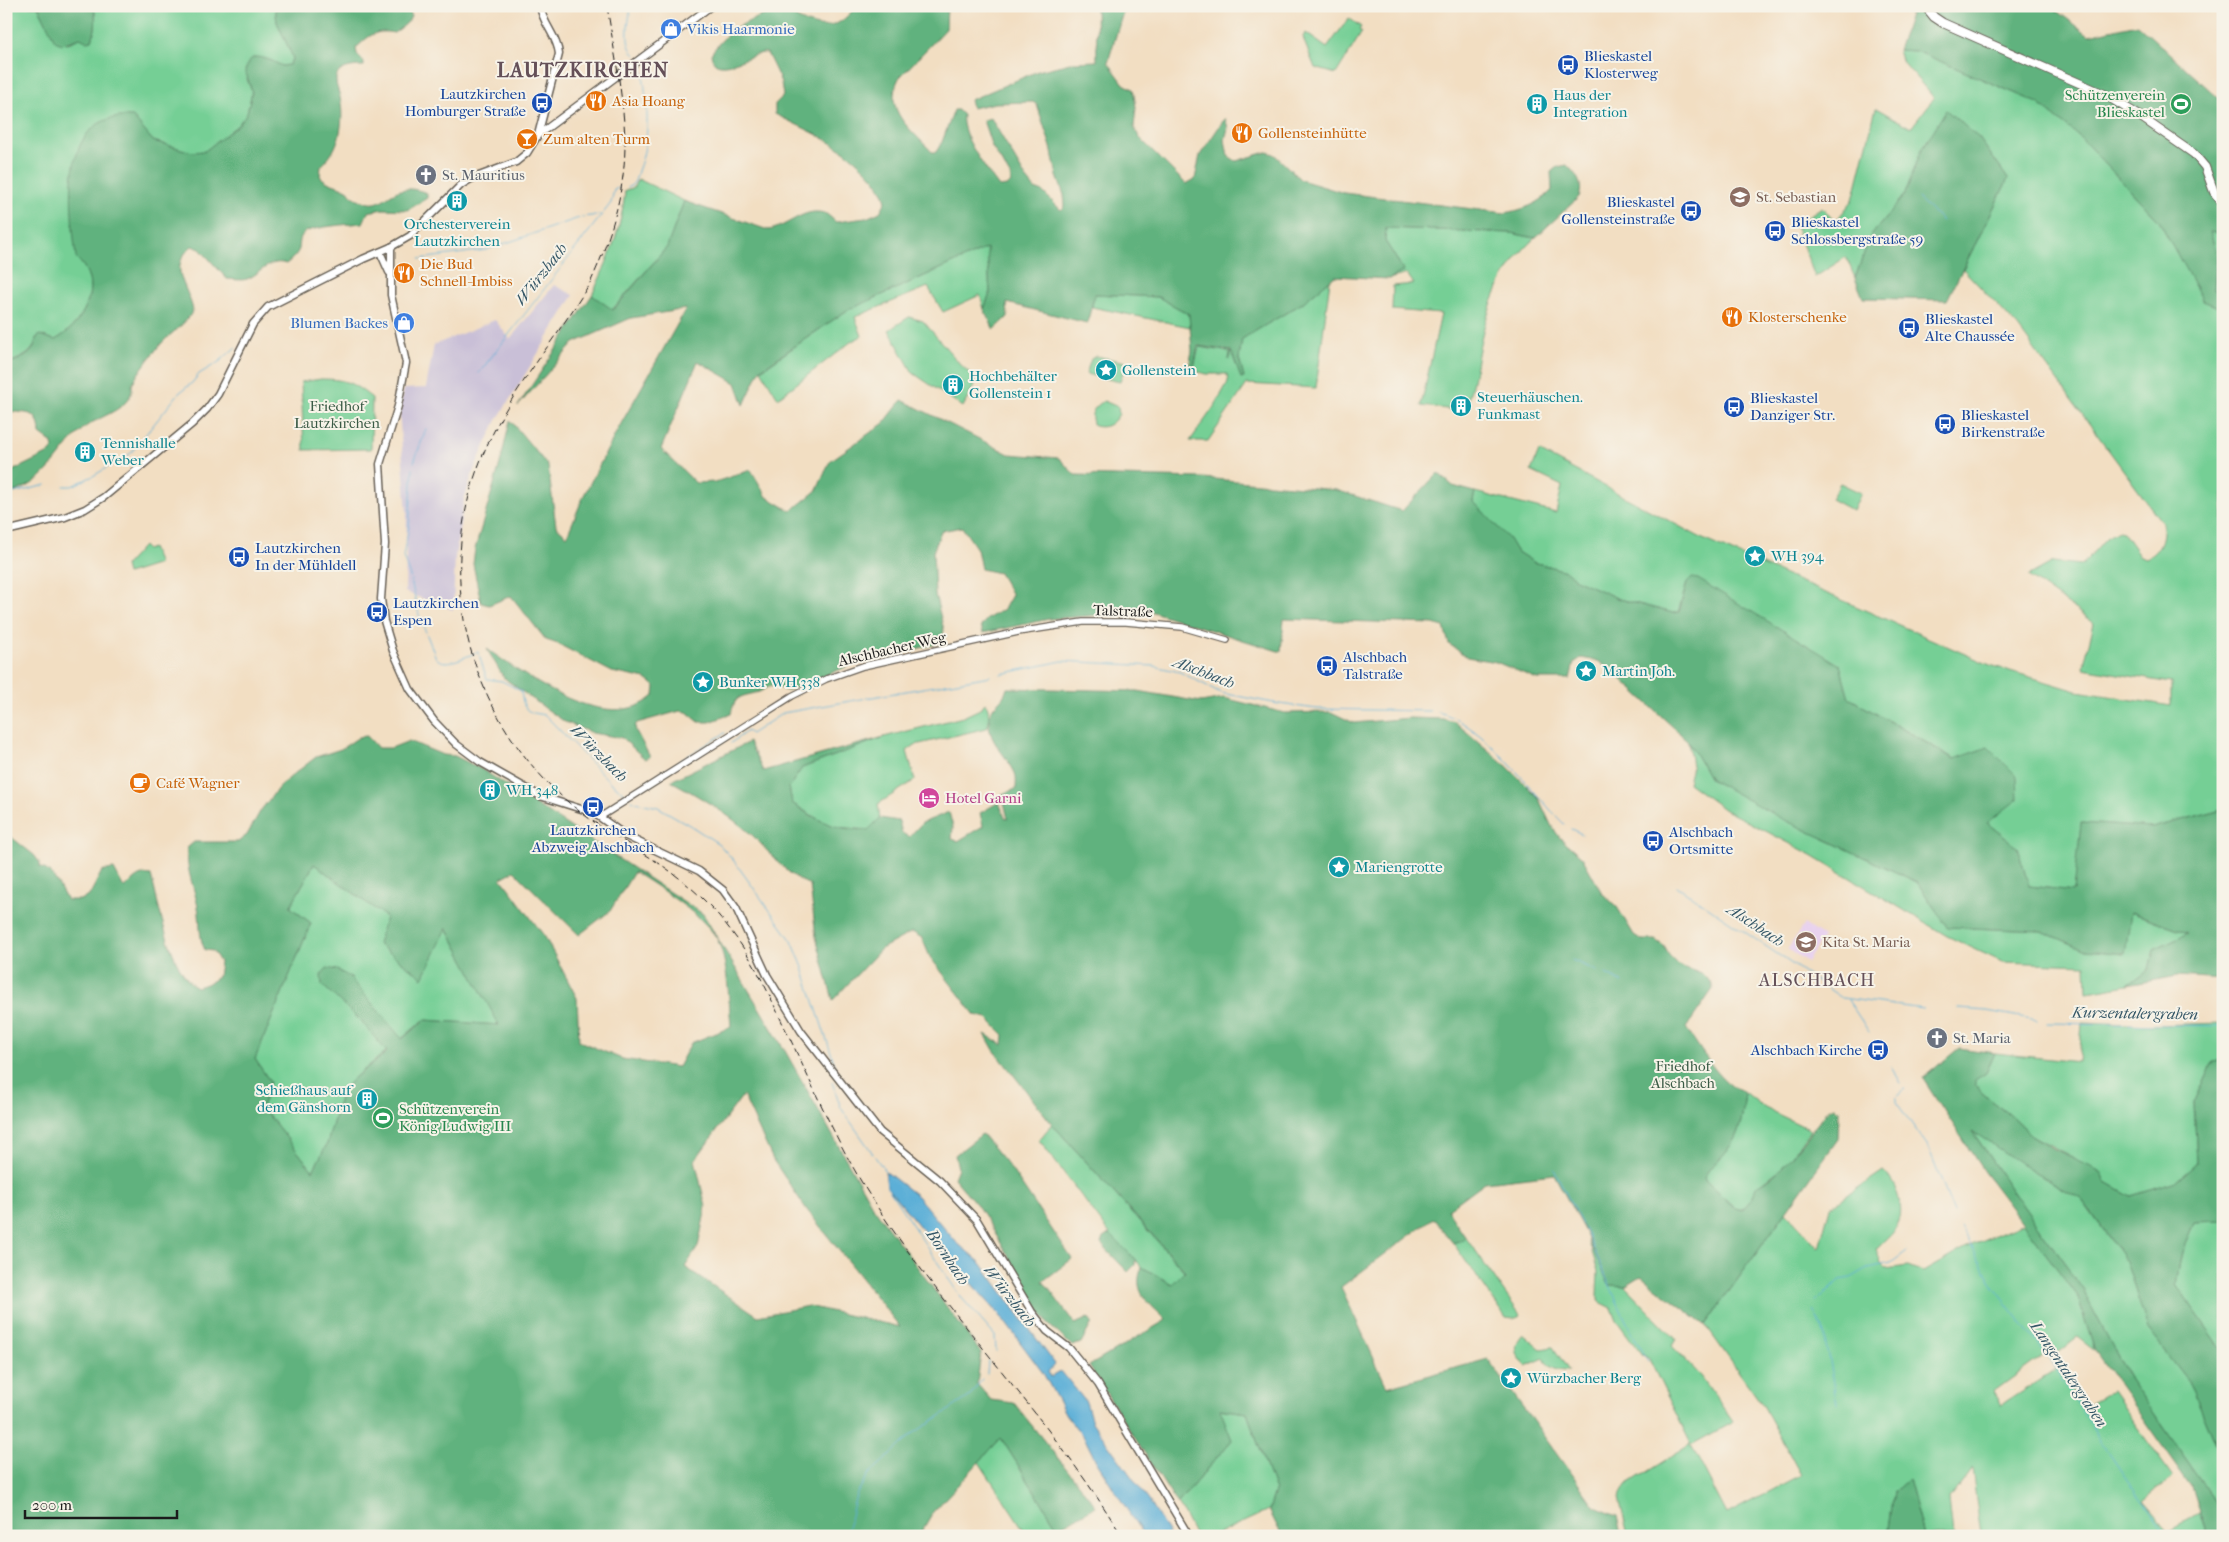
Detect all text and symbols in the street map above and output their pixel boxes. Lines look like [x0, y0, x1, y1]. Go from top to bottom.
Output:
shop icon: Vikis Haarmonie [659, 17, 683, 41]
place label: Vikis Haarmonie [686, 20, 795, 38]
place label: Blieskastel Klosterweg [1584, 47, 1659, 82]
bus stop icon: Blieskastel Klosterweg [1556, 53, 1580, 77]
district label: LAUTZKIRCHEN [497, 59, 669, 82]
place label: Lautzkirchen Homburger Straße [405, 85, 527, 120]
place label: Haus der Integration [1553, 86, 1628, 121]
place label: Schützenverein Blieskastel [2065, 86, 2165, 121]
restaurant icon: Asia Hoang [584, 89, 608, 113]
bus stop icon: Lautzkirchen Homburger Straße [530, 91, 554, 115]
place label: Asia Hoang [611, 92, 686, 110]
building icon: Haus der Integration [1525, 92, 1549, 116]
sports icon: Schützenverein Blieskastel [2169, 92, 2193, 116]
restaurant icon: Gollensteinhütte [1230, 121, 1254, 145]
place label: Gollensteinhütte [1258, 124, 1367, 142]
bar icon: Zum alten Turm [515, 127, 539, 151]
place label: Zum alten Turm [543, 130, 651, 148]
church icon: St. Mauritius [414, 163, 438, 187]
place label: St. Mauritius [442, 166, 525, 184]
school or university icon: St. Sebastian [1728, 185, 1752, 209]
place label: St. Sebastian [1756, 188, 1836, 206]
building icon: Orchesterverein Lautzkirchen [445, 189, 469, 213]
place label: Blieskastel Gollensteinstraße [1561, 193, 1676, 228]
bus stop icon: Blieskastel Gollensteinstraße [1679, 199, 1703, 223]
place label: Blieskastel Schlossbergstraße 59 [1791, 213, 1924, 248]
place label: Orchesterverein Lautzkirchen [404, 215, 511, 250]
bus stop icon: Blieskastel Schlossbergstraße 59 [1763, 219, 1787, 243]
water label: Würzbach [511, 239, 571, 309]
place label: Die Bud Schnell-Imbiss [420, 255, 513, 290]
restaurant icon: Die Bud Schnell-Imbiss [392, 261, 416, 285]
restaurant icon: Klosterschenke [1720, 305, 1744, 329]
place label: Klosterschenke [1748, 308, 1847, 326]
place label: Blieskastel Alte Chaussée [1924, 310, 2015, 345]
shop icon: Blumen Backes [392, 311, 416, 335]
place label: Blumen Backes [290, 314, 388, 332]
bus stop icon: Blieskastel Alte Chaussée [1897, 316, 1921, 340]
place icon: Gollenstein [1094, 358, 1118, 382]
place label: Gollenstein [1122, 361, 1196, 379]
place label: Hochbehälter Gollenstein 1 [969, 367, 1058, 402]
building icon: Hochbehälter Gollenstein 1 [941, 373, 965, 397]
place label: Steuerhäuschen. Funkmast [1477, 388, 1583, 423]
place label: Blieskastel Danziger Str. [1750, 389, 1835, 424]
building icon: Steuerhäuschen. Funkmast [1449, 394, 1473, 418]
bus stop icon: Blieskastel Danziger Str. [1722, 395, 1746, 419]
park label: Friedhof Lautzkirchen [294, 397, 380, 432]
place label: Blieskastel Birkenstraße [1961, 406, 2045, 441]
bus stop icon: Blieskastel Birkenstraße [1933, 412, 1957, 436]
place label: Tennishalle Weber [100, 434, 176, 469]
building icon: Tennishalle Weber [73, 440, 97, 464]
place label: Lautzkirchen In der Mühldell [255, 539, 356, 574]
place icon: WH 394 [1743, 544, 1767, 568]
bus stop icon: Lautzkirchen In der Mühldell [227, 545, 251, 569]
place label: WH 394 [1770, 547, 1825, 565]
place label: Lautzkirchen Espen [393, 594, 479, 629]
bus stop icon: Lautzkirchen Espen [365, 600, 389, 624]
street label: Talstraße [1093, 601, 1154, 621]
street label: Alschbacher Weg [835, 628, 949, 670]
place label: Alschbach Talstraße [1342, 648, 1408, 683]
water label: Alschbach [1169, 651, 1237, 692]
bus stop icon: Alschbach Talstraße [1315, 654, 1339, 678]
place icon: Martin Joh. [1574, 659, 1598, 683]
place label: Martin Joh. [1602, 662, 1675, 680]
place icon: Bunker WH 338 [691, 670, 715, 694]
place label: Bunker WH 338 [719, 673, 820, 691]
water label: Würzbach [566, 720, 632, 786]
cafe icon: Café Wagner [128, 771, 152, 795]
place label: Café Wagner [156, 774, 240, 792]
building icon: WH 348 [478, 778, 502, 802]
place label: WH 348 [505, 781, 558, 799]
hotel icon: Hotel Garni [917, 786, 941, 810]
place label: Hotel Garni [945, 789, 1022, 807]
bus stop icon: Lautzkirchen Abzweig Alschbach [581, 795, 605, 819]
place label: Lautzkirchen Abzweig Alschbach [531, 821, 655, 856]
place label: Alschbach Ortsmitte [1668, 823, 1734, 858]
bus stop icon: Alschbach Ortsmitte [1641, 829, 1665, 853]
place icon: Mariengrotte [1327, 855, 1351, 879]
place label: Mariengrotte [1355, 858, 1443, 876]
water label: Alschbach [1722, 898, 1788, 951]
school or university icon: Kita St. Maria [1794, 930, 1818, 954]
place label: Kita St. Maria [1822, 933, 1911, 951]
district label: ALSCHBACH [1758, 970, 1875, 991]
water label: Kurzentalergraben [2071, 1002, 2198, 1024]
church icon: St. Maria [1925, 1026, 1949, 1050]
place label: St. Maria [1953, 1029, 2012, 1047]
bus stop icon: Alschbach Kirche [1866, 1038, 1890, 1062]
place label: Alschbach Kirche [1750, 1041, 1863, 1059]
park label: Friedhof Alschbach [1650, 1057, 1716, 1092]
place label: Schießhaus auf dem Gänshorn [255, 1081, 354, 1116]
building icon: Schießhaus auf dem Gänshorn [355, 1087, 379, 1111]
place label: Schützenverein König Ludwig III [399, 1100, 511, 1135]
sports icon: Schützenverein König Ludwig III [371, 1106, 395, 1130]
water label: Bornbach [922, 1225, 974, 1289]
water label: Würzbach [980, 1261, 1040, 1331]
water label: Langentalergraben [2026, 1317, 2112, 1431]
place icon: Würzbacher Berg [1499, 1366, 1523, 1390]
place label: Würzbacher Berg [1526, 1369, 1642, 1387]
scale bar [25, 1487, 178, 1519]
text: 200 m [32, 1496, 72, 1514]

